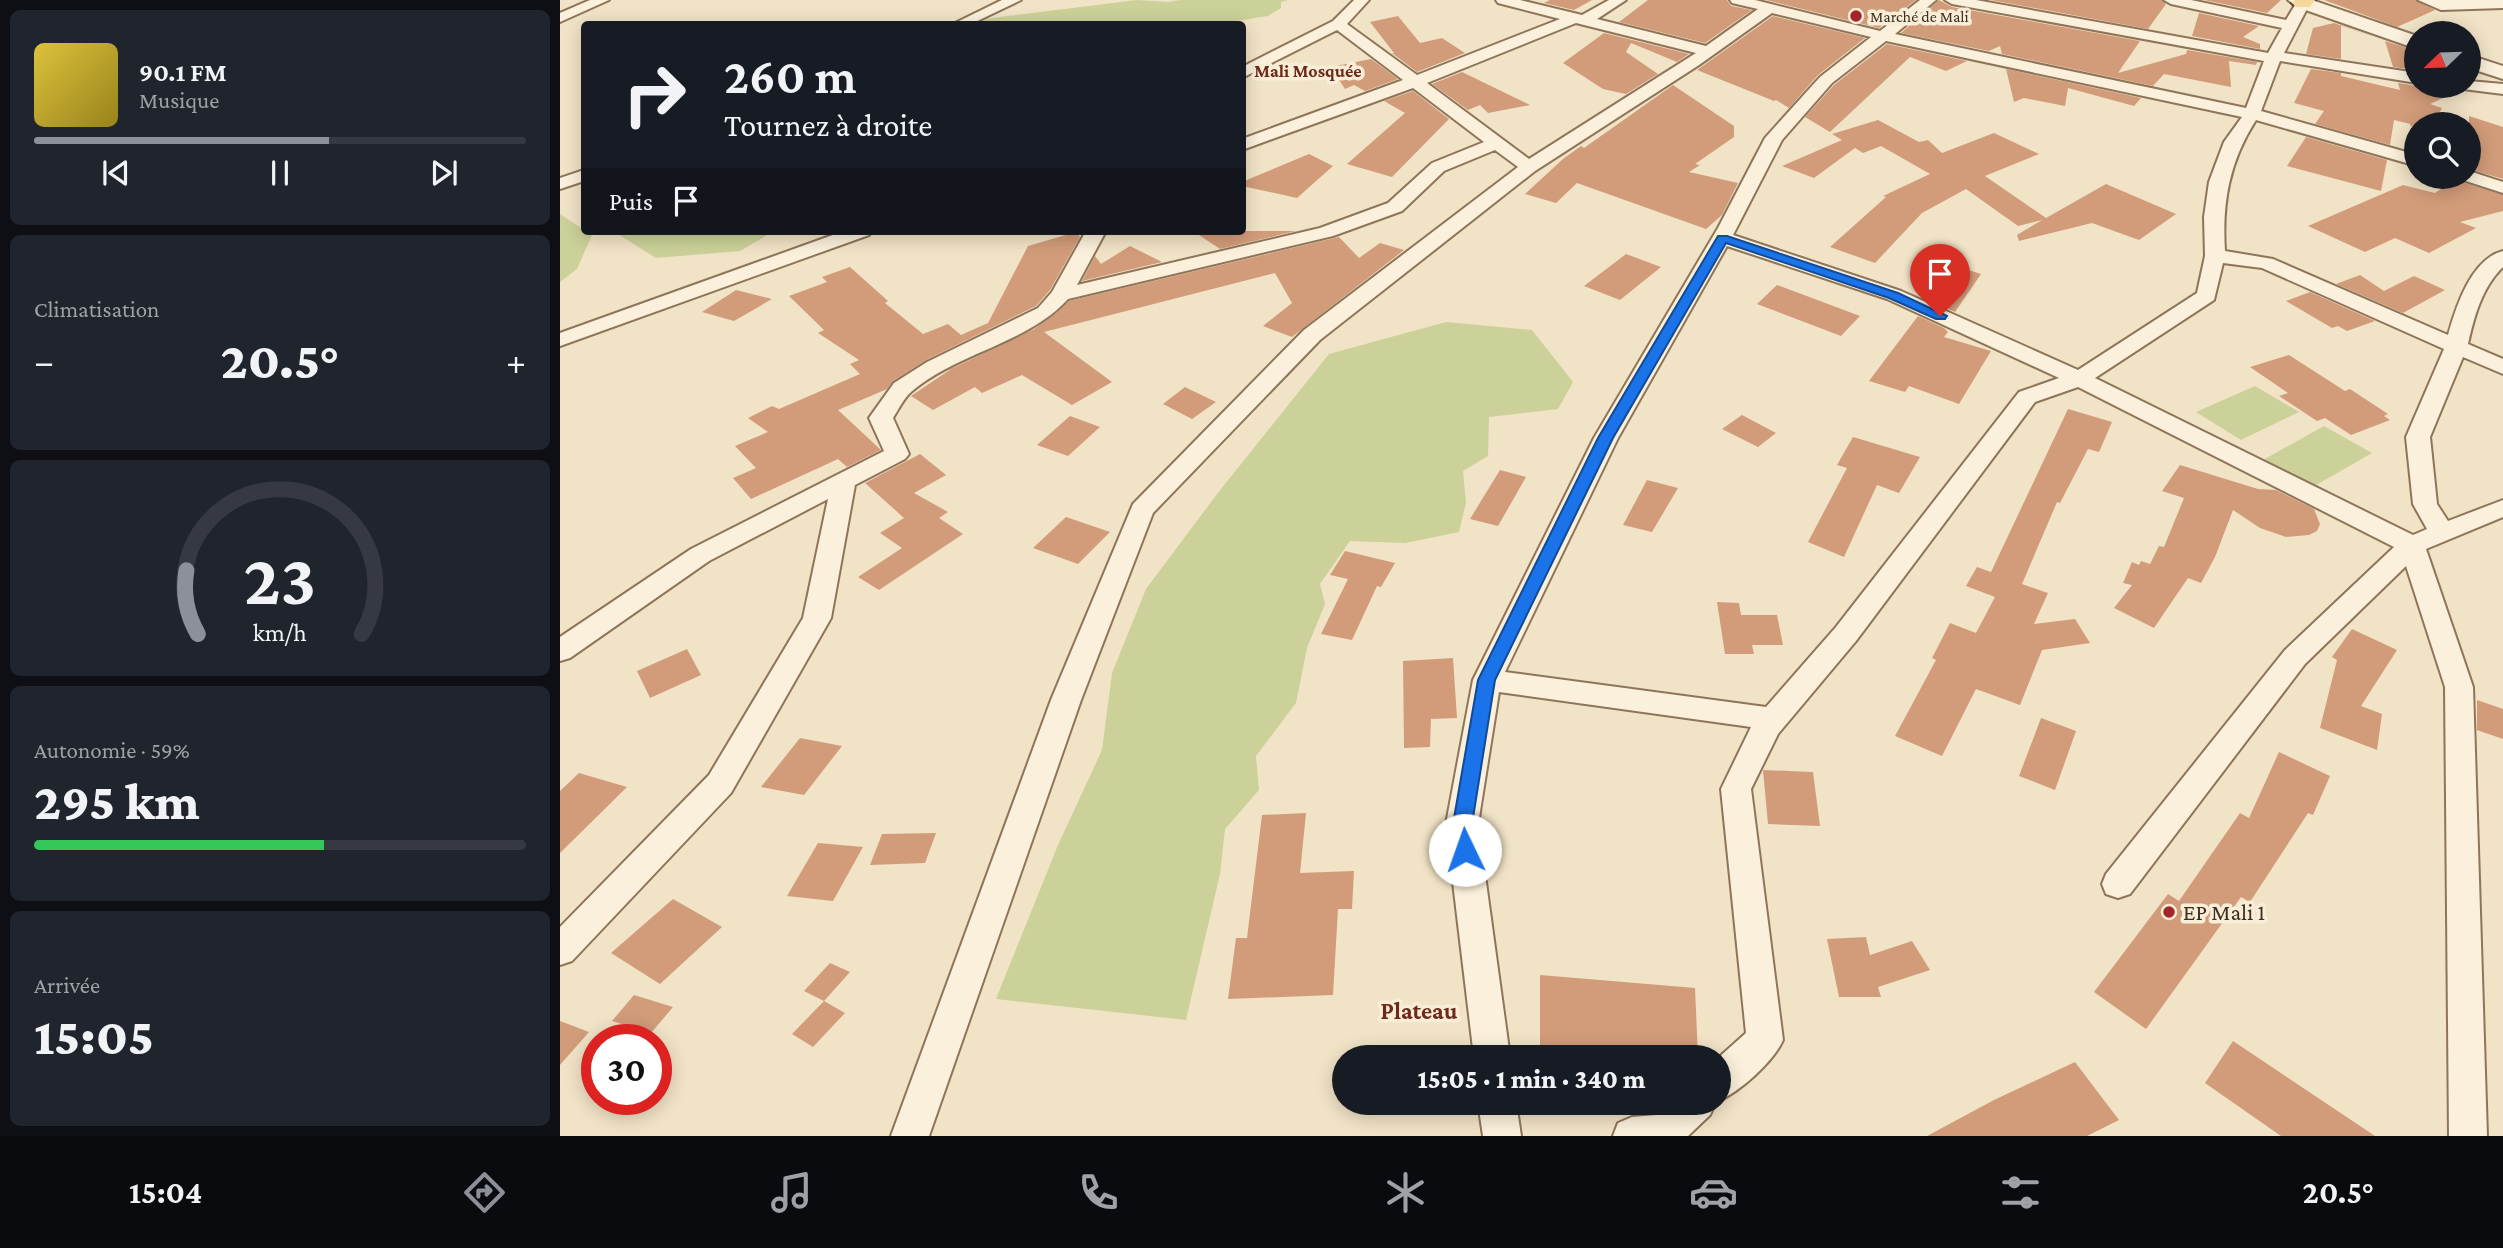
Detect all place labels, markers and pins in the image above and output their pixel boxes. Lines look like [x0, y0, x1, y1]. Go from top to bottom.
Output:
marker: Marché de Mali [1848, 8, 1864, 24]
place label: Marché de Mali [1870, 8, 1969, 25]
pin [1910, 244, 1970, 316]
place label: EP Mali 1 [2183, 899, 2265, 925]
marker: EP Mali 1 [2161, 904, 2177, 920]

